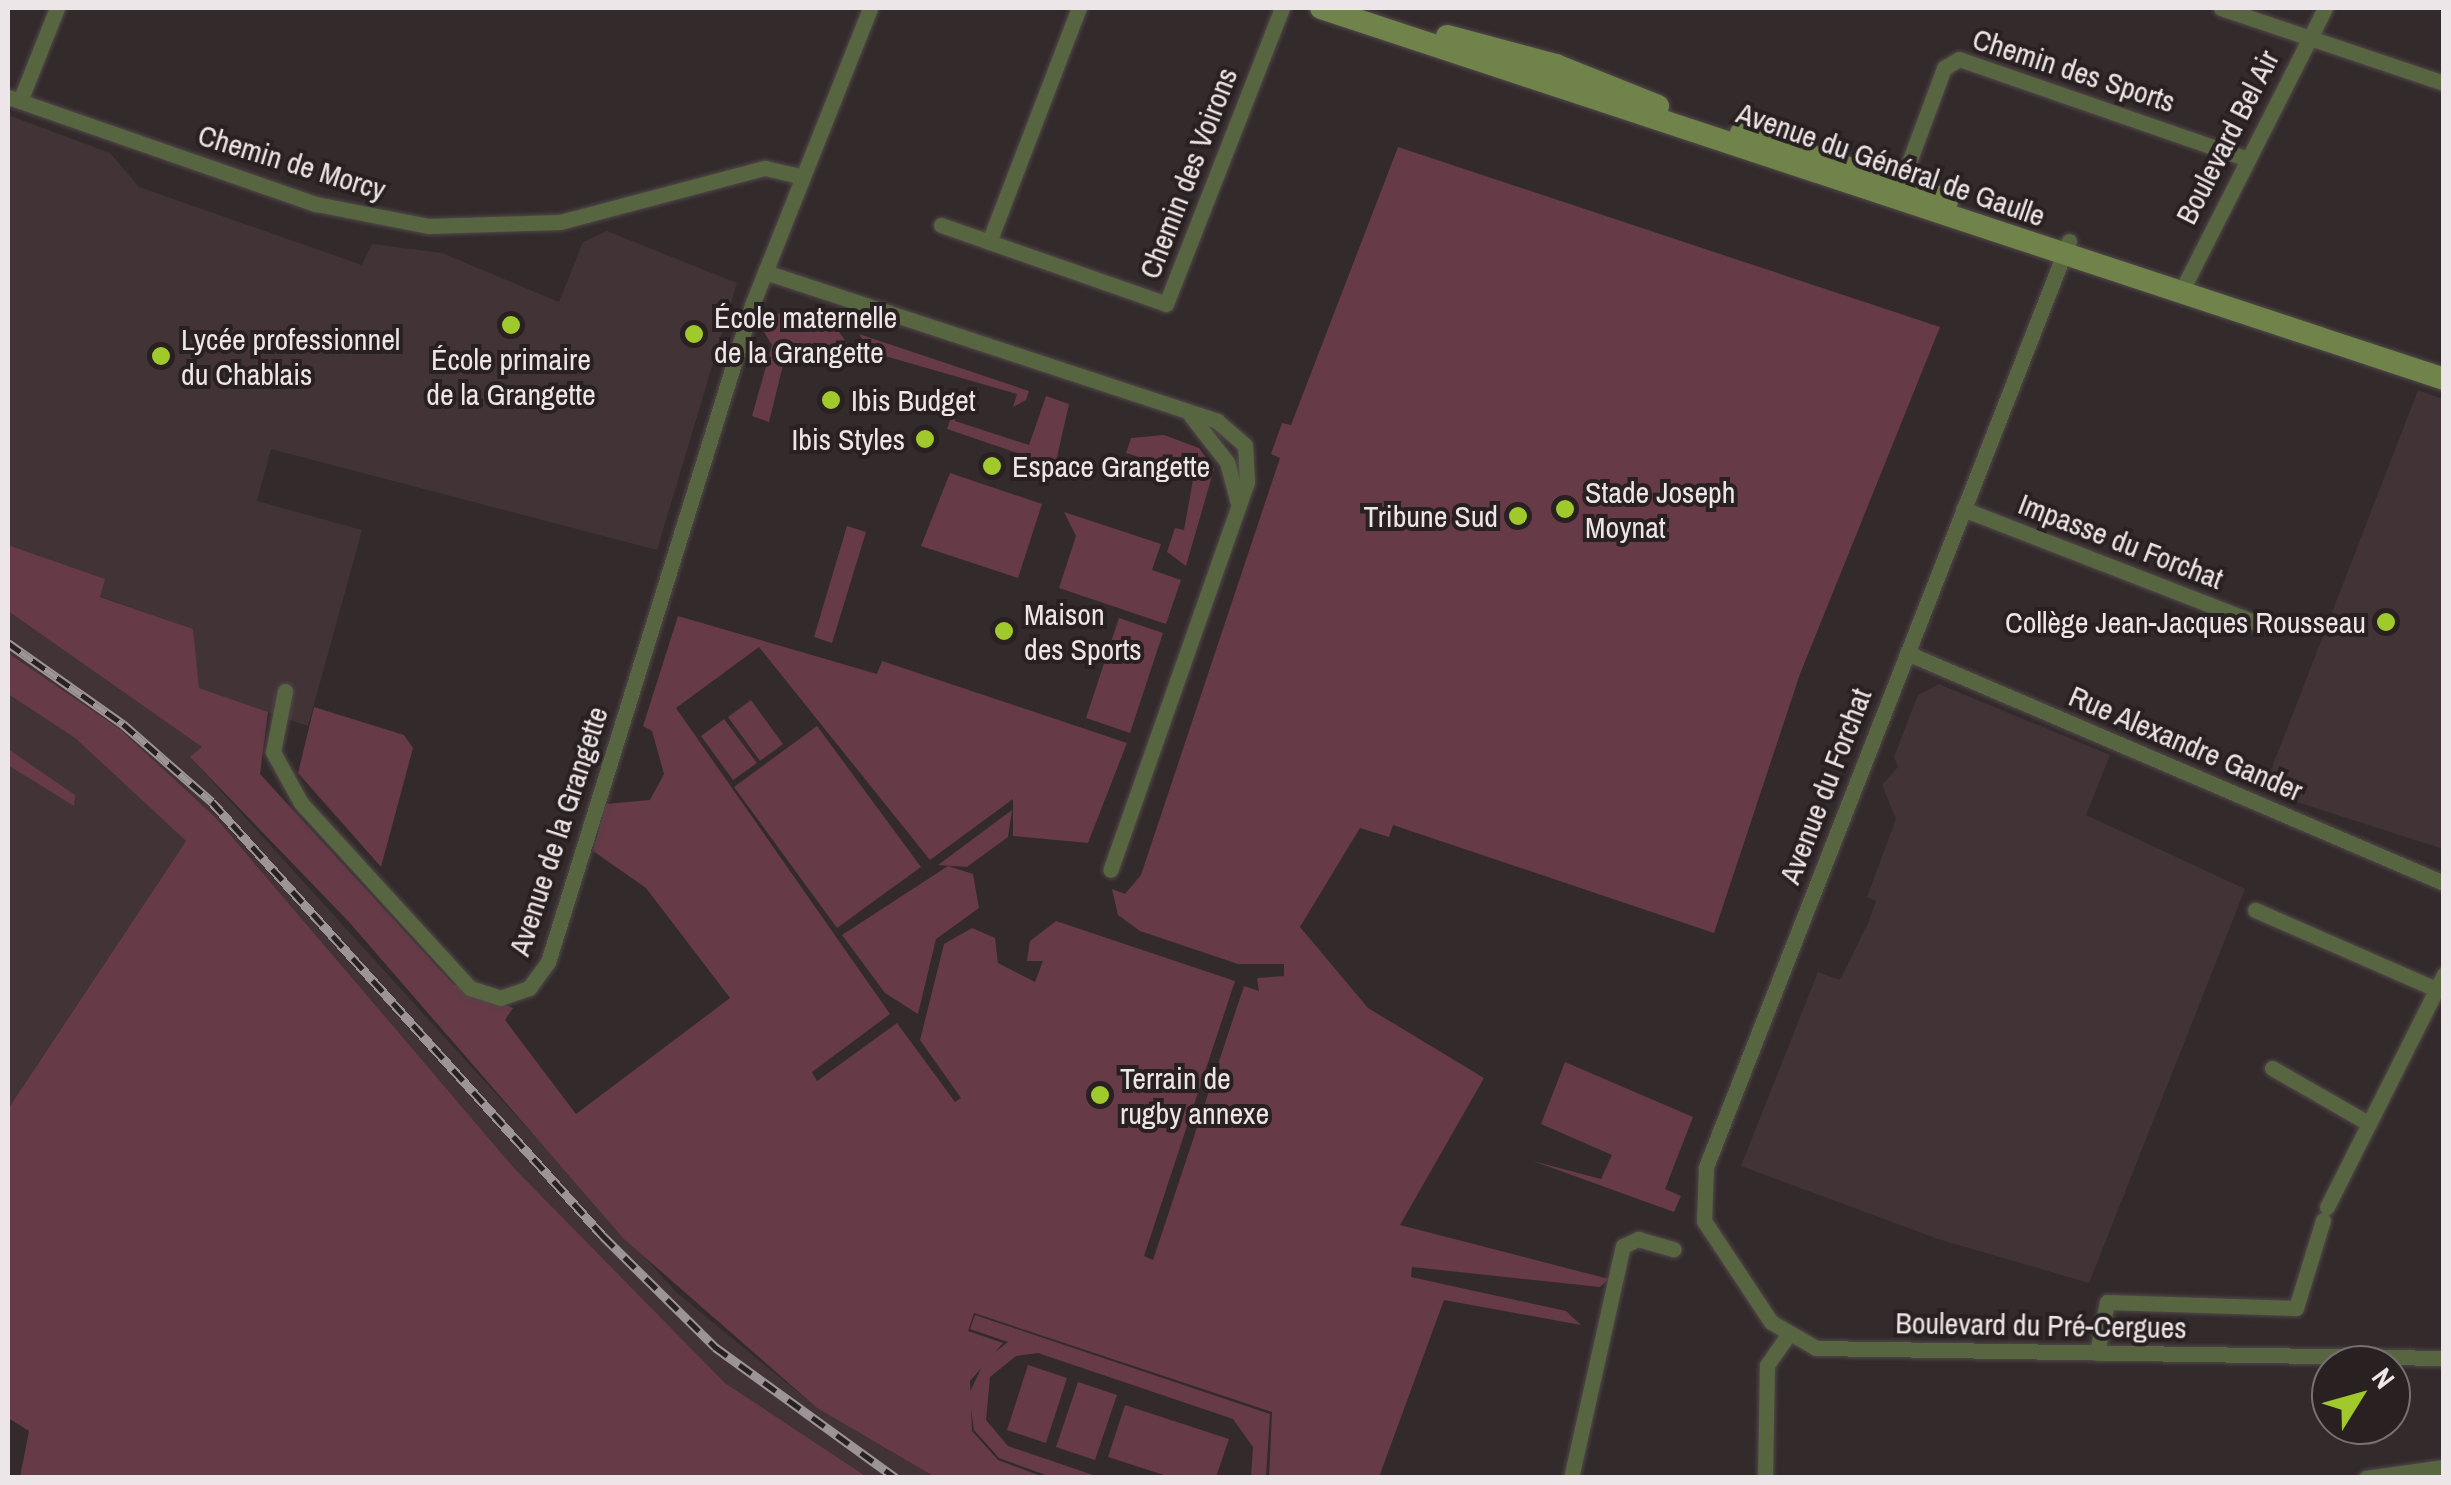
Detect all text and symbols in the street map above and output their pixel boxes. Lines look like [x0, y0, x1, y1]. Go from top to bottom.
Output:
street label: Chemin des Sports [1968, 20, 2180, 120]
street label: Boulevard Bel Air [2168, 44, 2286, 230]
street label: Chemin des Voirons [1131, 63, 1245, 283]
street label: Avenue du Général de Gaulle [1732, 94, 2050, 234]
street label: Chemin de Morcy [194, 116, 390, 208]
place label: École maternelle de la Grangette [714, 299, 897, 370]
marker: École primaire de la Grangette [500, 314, 522, 336]
place label: Lycée professionnel du Chablais [181, 321, 400, 392]
marker: École maternelle de la Grangette [683, 323, 705, 345]
place label: École primaire de la Grangette [426, 341, 596, 412]
marker: Lycée professionnel du Chablais [150, 345, 172, 367]
place label: Ibis Budget [851, 382, 975, 418]
marker: Ibis Budget [820, 389, 842, 411]
place label: Ibis Styles [792, 421, 905, 457]
marker: Ibis Styles [914, 428, 936, 450]
place label: Espace Grangette [1012, 448, 1210, 484]
marker: Espace Grangette [981, 455, 1003, 477]
place label: Stade Joseph Moynat [1585, 474, 1735, 544]
street label: Impasse du Forchat [2014, 485, 2228, 597]
place label: Tribune Sud [1364, 498, 1498, 534]
marker: Stade Joseph Moynat [1554, 498, 1576, 520]
marker: Tribune Sud [1507, 505, 1529, 527]
place label: Maison des Sports [1024, 596, 1142, 666]
place label: Collège Jean-Jacques Rousseau [2005, 604, 2366, 640]
marker: Collège Jean-Jacques Rousseau [2375, 611, 2397, 633]
marker: Maison des Sports [993, 620, 1015, 642]
street label: Rue Alexandre Gander [2063, 677, 2309, 809]
street label: Avenue du Forchat [1771, 683, 1879, 889]
street label: Avenue de la Grangette [501, 702, 615, 960]
place label: Terrain de rugby annexe [1120, 1060, 1269, 1130]
marker: Terrain de rugby annexe [1089, 1084, 1111, 1106]
street label: Boulevard du Pré-Cergues [1895, 1304, 2187, 1346]
north arrow [2311, 1345, 2411, 1445]
text: N [2363, 1360, 2404, 1396]

